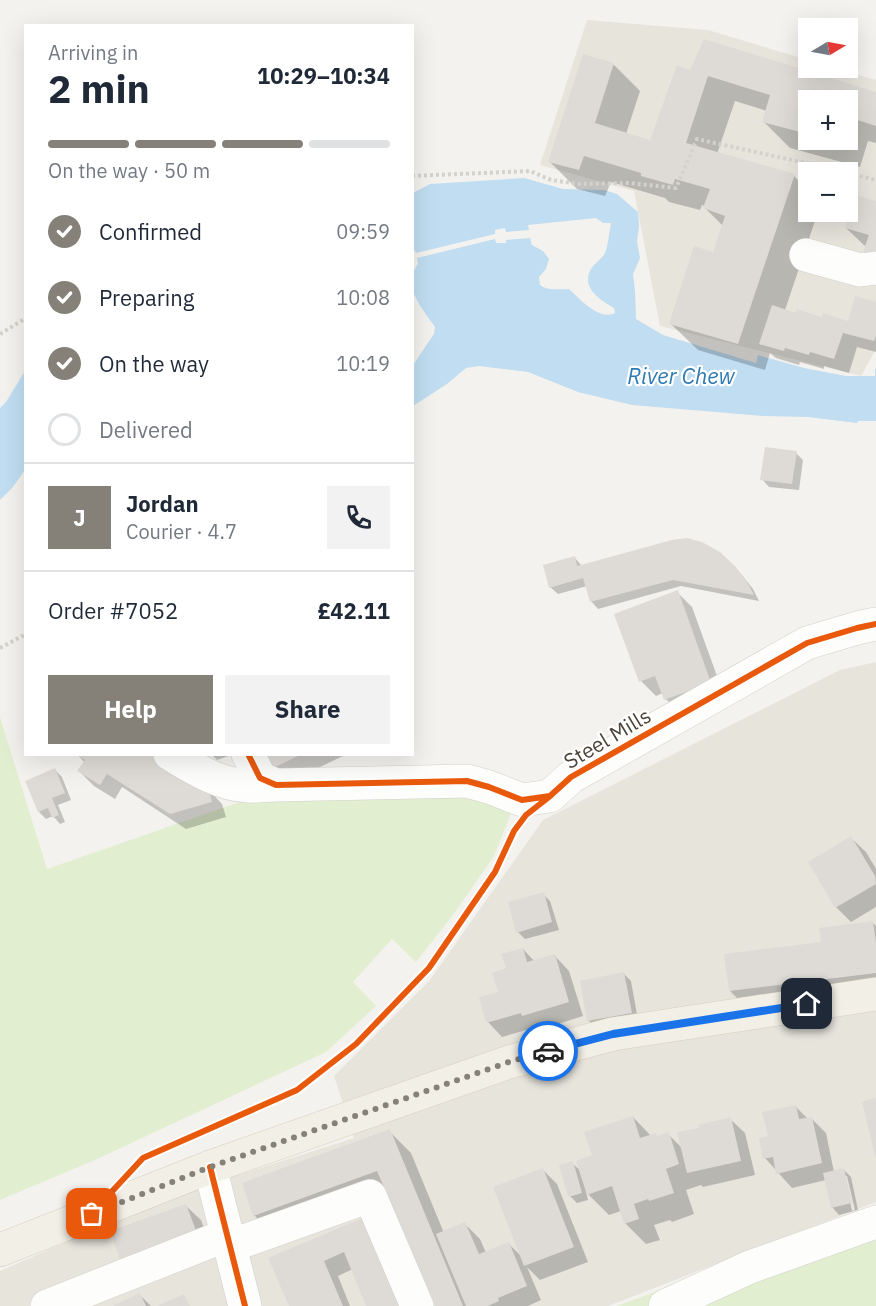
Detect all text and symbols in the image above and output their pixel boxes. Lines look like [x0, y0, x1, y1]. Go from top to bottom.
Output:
north arrow [798, 18, 858, 78]
map controls [798, 18, 858, 222]
text: Arriving in [48, 39, 138, 66]
text: 10:29–10:34 [257, 61, 390, 90]
text: 2 min [48, 63, 150, 114]
button: + [798, 90, 858, 150]
text: On the way · 50 m [48, 157, 210, 184]
button: − [798, 162, 858, 222]
icon: check [48, 215, 81, 248]
text: Confirmed [99, 217, 202, 246]
text: 09:59 [336, 218, 390, 245]
icon: check [48, 281, 81, 314]
text: Preparing [99, 283, 194, 312]
text: 10:08 [336, 284, 390, 311]
icon: check [48, 347, 81, 380]
text: On the way [99, 349, 209, 378]
text: 10:19 [336, 350, 390, 377]
water label: River Chew [627, 361, 736, 390]
text: Delivered [99, 415, 193, 444]
button: phone [327, 486, 390, 549]
text: Jordan [126, 489, 199, 518]
text: J [73, 503, 86, 532]
text: Courier · 4.7 [126, 518, 237, 545]
text: Order #7052 [48, 596, 178, 625]
text: £42.11 [318, 596, 390, 625]
button: Help [48, 675, 213, 744]
button: Share [225, 675, 390, 744]
street label: Steel Mills [558, 701, 656, 775]
pin [781, 978, 832, 1029]
icon: home [790, 987, 823, 1020]
courier [518, 1021, 578, 1081]
icon: car [532, 1035, 565, 1068]
pin [66, 1188, 117, 1239]
icon: bag [75, 1197, 108, 1230]

